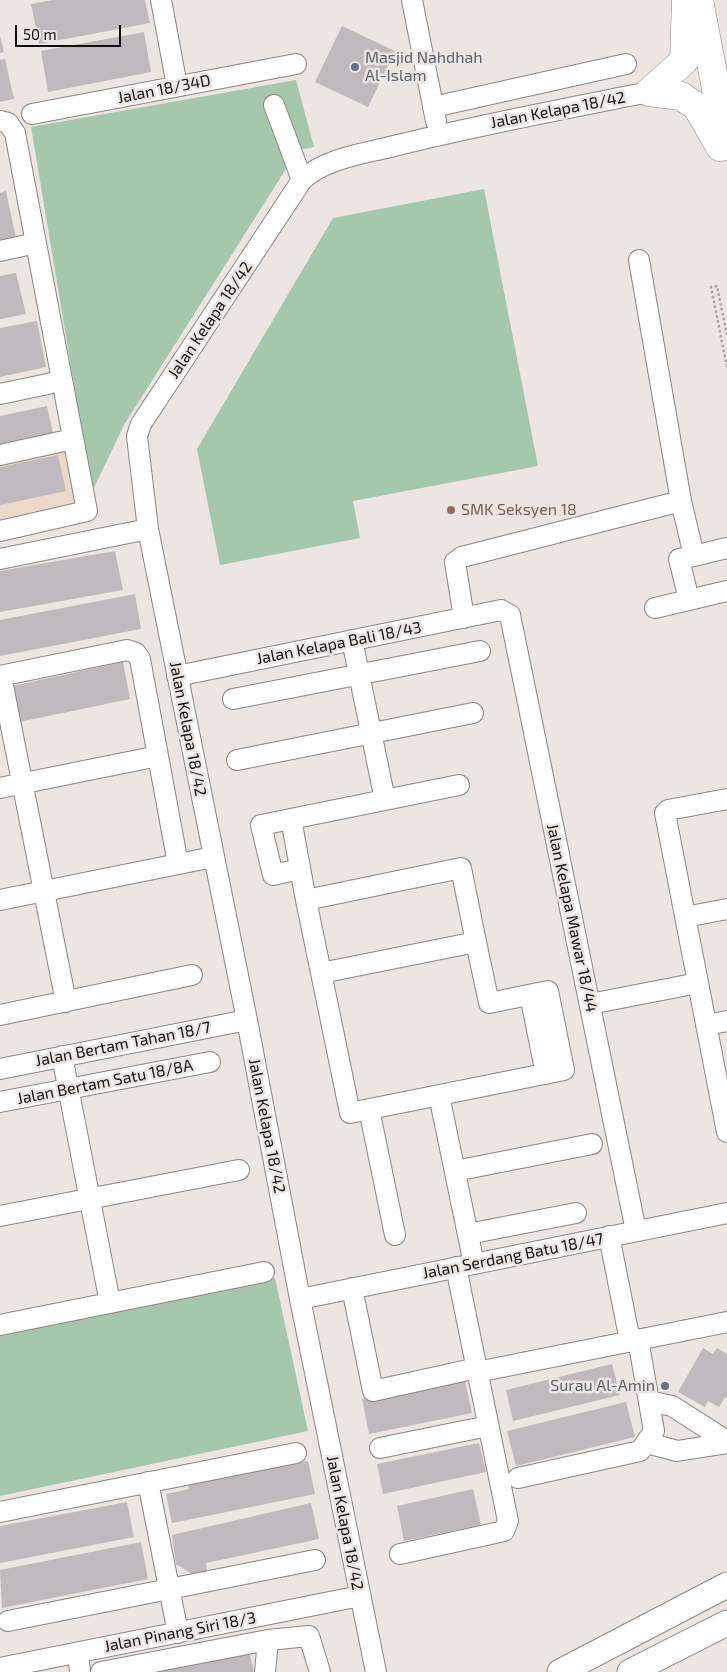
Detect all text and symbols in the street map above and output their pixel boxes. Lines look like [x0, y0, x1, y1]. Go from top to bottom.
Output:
scale bar [18, 15, 124, 47]
text: 50 m [23, 25, 57, 43]
place label: Masjid Nahdhah Al-Islam [365, 48, 483, 86]
marker: Masjid Nahdhah Al-Islam [349, 61, 361, 73]
street label: Jalan 18/34D [116, 71, 212, 107]
street label: Jalan Kelapa 18/42 [489, 88, 627, 132]
street label: Jalan Kelapa 18/42 [164, 258, 256, 382]
place label: SMK Seksyen 18 [461, 500, 577, 520]
marker: SMK Seksyen 18 [445, 504, 457, 516]
street label: Jalan Kelapa Bali 18/43 [255, 618, 423, 668]
street label: Jalan Kelapa 18/42 [166, 660, 210, 798]
street label: Jalan Kelapa Mawar 18/44 [543, 822, 601, 1014]
street label: Jalan Bertam Tahan 18/7 [34, 1018, 212, 1070]
street label: Jalan Bertam Satu 18/8A [16, 1056, 194, 1108]
street label: Jalan Kelapa 18/42 [245, 1057, 289, 1195]
street label: Jalan Serdang Batu 18/47 [421, 1229, 605, 1283]
place label: Surau Al-Amin [550, 1376, 655, 1396]
marker: Surau Al-Amin [659, 1380, 671, 1392]
street label: Jalan Kelapa 18/42 [323, 1454, 367, 1592]
street label: Jalan Pinang Siri 18/3 [103, 1608, 257, 1656]

